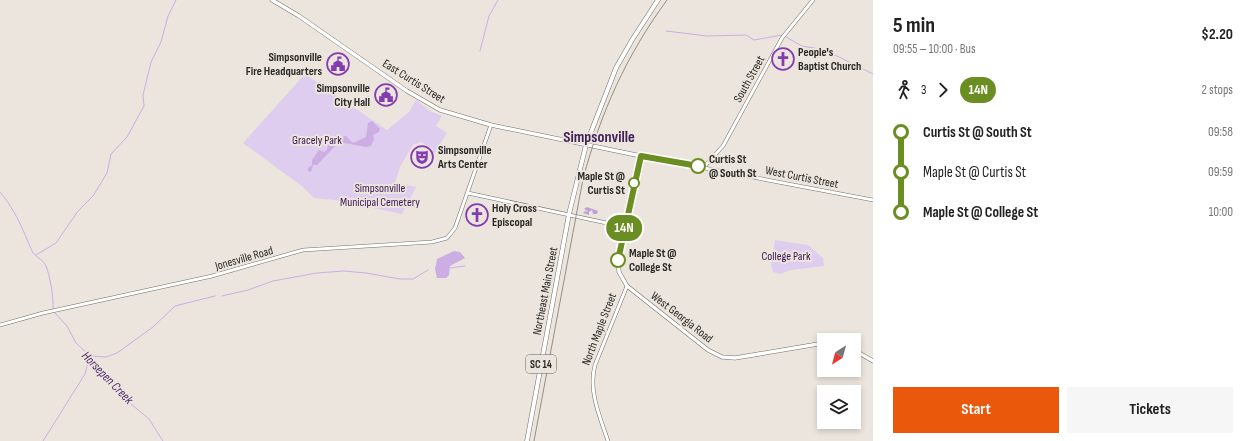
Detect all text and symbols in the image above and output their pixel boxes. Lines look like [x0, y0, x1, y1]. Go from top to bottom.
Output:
text: 5 min [893, 12, 935, 39]
text: $2.20 [1201, 25, 1233, 44]
text: 09:55 – 10:00 · Bus [893, 41, 976, 57]
place label: People's Baptist Church [798, 45, 861, 74]
church icon: People's Baptist Church [770, 46, 796, 72]
place label: Simpsonville Fire Headquarters [246, 50, 322, 79]
public building icon: Simpsonville Fire Headquarters [325, 51, 351, 77]
street label: South Street [730, 53, 769, 105]
street label: East Curtis Street [380, 56, 448, 107]
icon: walk [893, 79, 915, 101]
icon: forward [932, 79, 954, 101]
place label: Simpsonville City Hall [316, 81, 370, 110]
text: 14N [968, 81, 988, 98]
public building icon: Simpsonville City Hall [373, 82, 399, 108]
text: 3 [921, 82, 926, 98]
text: 2 stops [1202, 82, 1233, 98]
text: Curtis St @ South St [923, 123, 1032, 142]
text: 09:58 [1208, 124, 1233, 140]
district label: Simpsonville [563, 128, 635, 147]
park label: Gracely Park [292, 133, 342, 148]
place label: Simpsonville Arts Center [437, 143, 492, 172]
theatre icon: Simpsonville Arts Center [409, 144, 435, 170]
place label: Curtis St @ South St [709, 152, 757, 181]
marker: Curtis St @ South St [690, 158, 706, 174]
street label: West Curtis Street [764, 163, 840, 192]
text: Maple St @ Curtis St [923, 163, 1026, 182]
text: 09:59 [1208, 164, 1233, 180]
place label: Maple St @ Curtis St [577, 169, 625, 198]
marker: Maple St @ Curtis St [628, 177, 640, 189]
park label: Simpsonville Municipal Cemetery [340, 181, 420, 210]
place label: Holy Cross Episcopal [492, 201, 537, 230]
church icon: Holy Cross Episcopal [464, 202, 490, 228]
text: Maple St @ College St [923, 203, 1038, 222]
text: 10:00 [1209, 204, 1233, 220]
line badge: 14N [601, 215, 647, 241]
text: 14N [614, 219, 634, 236]
street label: Jonesville Road [212, 243, 275, 274]
street label: Northeast Main Street [530, 246, 561, 336]
place label: Maple St @ College St [629, 246, 677, 275]
park label: College Park [761, 249, 811, 264]
marker: Maple St @ College St [610, 252, 626, 268]
street label: West Georgia Road [648, 288, 716, 346]
street label: North Maple Street [579, 291, 620, 368]
north arrow [817, 333, 861, 377]
map controls [817, 333, 861, 429]
water label: Horsepen Creek [78, 348, 137, 408]
road number: SC 14 [526, 355, 556, 373]
button: layers [817, 385, 861, 429]
button: Start [893, 387, 1059, 433]
button: Tickets [1067, 387, 1233, 433]

